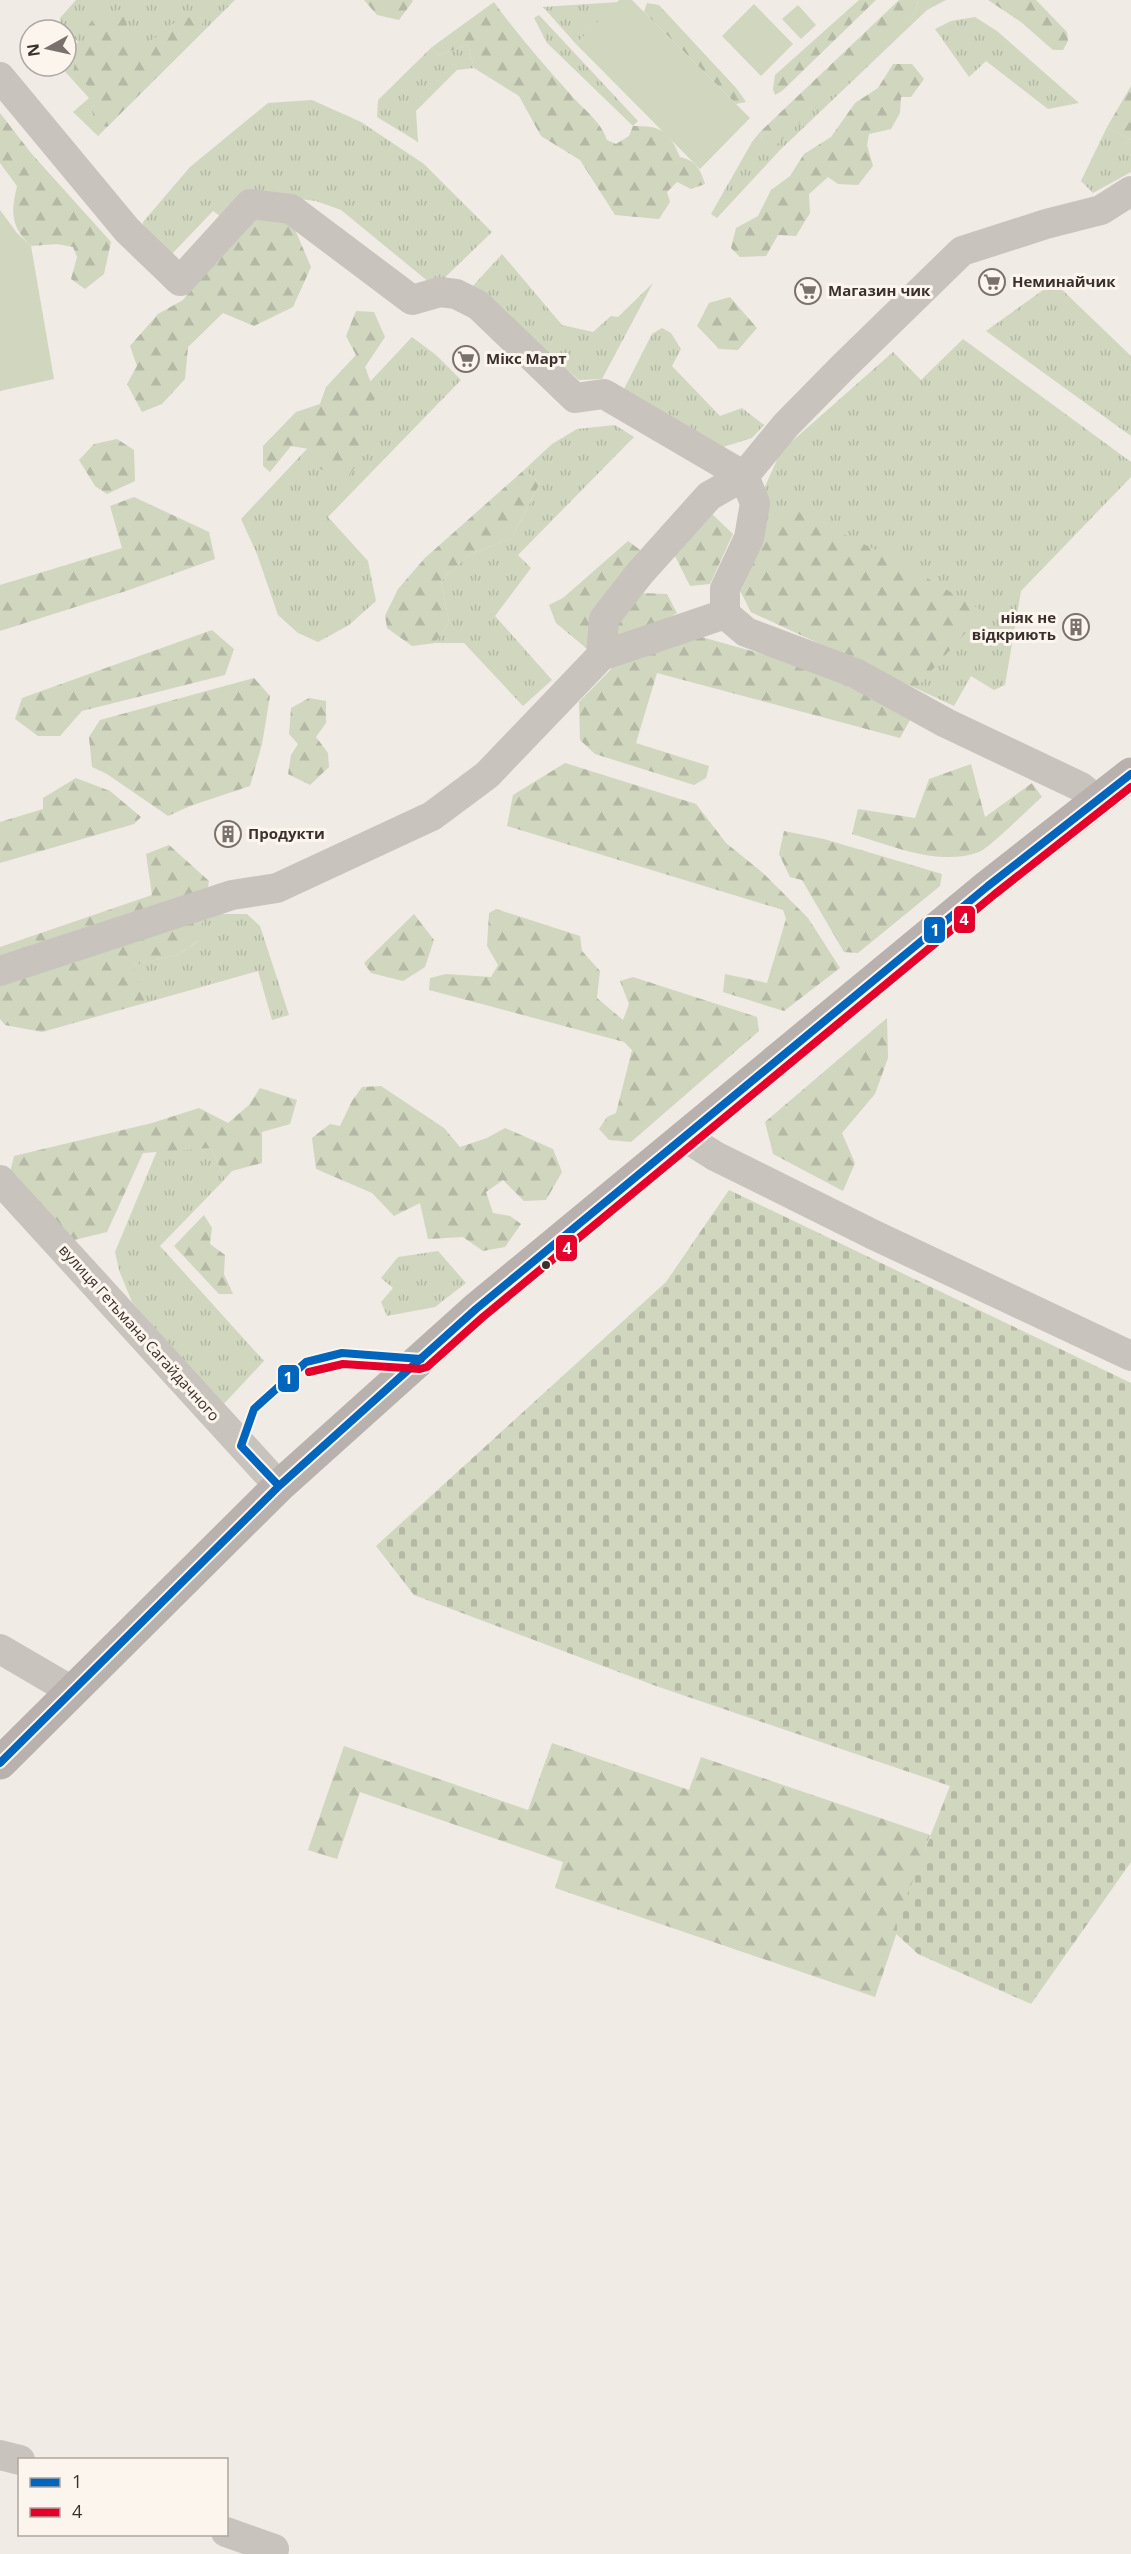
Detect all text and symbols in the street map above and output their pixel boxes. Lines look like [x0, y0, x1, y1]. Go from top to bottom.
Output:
north arrow [18, 18, 78, 78]
text: N [21, 42, 45, 58]
supermarket icon: Неминайчик [977, 267, 1007, 297]
place label: Неминайчик [1012, 271, 1116, 291]
supermarket icon: Магазин чик [793, 276, 823, 306]
place label: Магазин чик [828, 280, 931, 300]
supermarket icon: Мікс Март [451, 344, 481, 374]
place label: Мікс Март [486, 348, 567, 368]
place label: ніяк не відкриють [972, 607, 1056, 644]
building icon: ніяк не відкриють [1061, 612, 1091, 642]
building icon: Продукти [213, 819, 243, 849]
place label: Продукти [248, 823, 325, 843]
line badge: 4 [953, 905, 976, 934]
text: 4 [959, 908, 969, 930]
line badge: 1 [923, 916, 946, 944]
text: 1 [930, 919, 940, 941]
line badge: 4 [555, 1234, 578, 1262]
text: 4 [562, 1237, 572, 1259]
street label: вулиця Гетьмана Сагайдачного [55, 1240, 225, 1425]
unlabelled marker [540, 1259, 552, 1271]
line badge: 1 [277, 1364, 300, 1393]
text: 1 [283, 1367, 293, 1389]
legend [18, 2458, 228, 2536]
text: 1 [72, 2469, 82, 2493]
text: 4 [72, 2499, 82, 2523]

